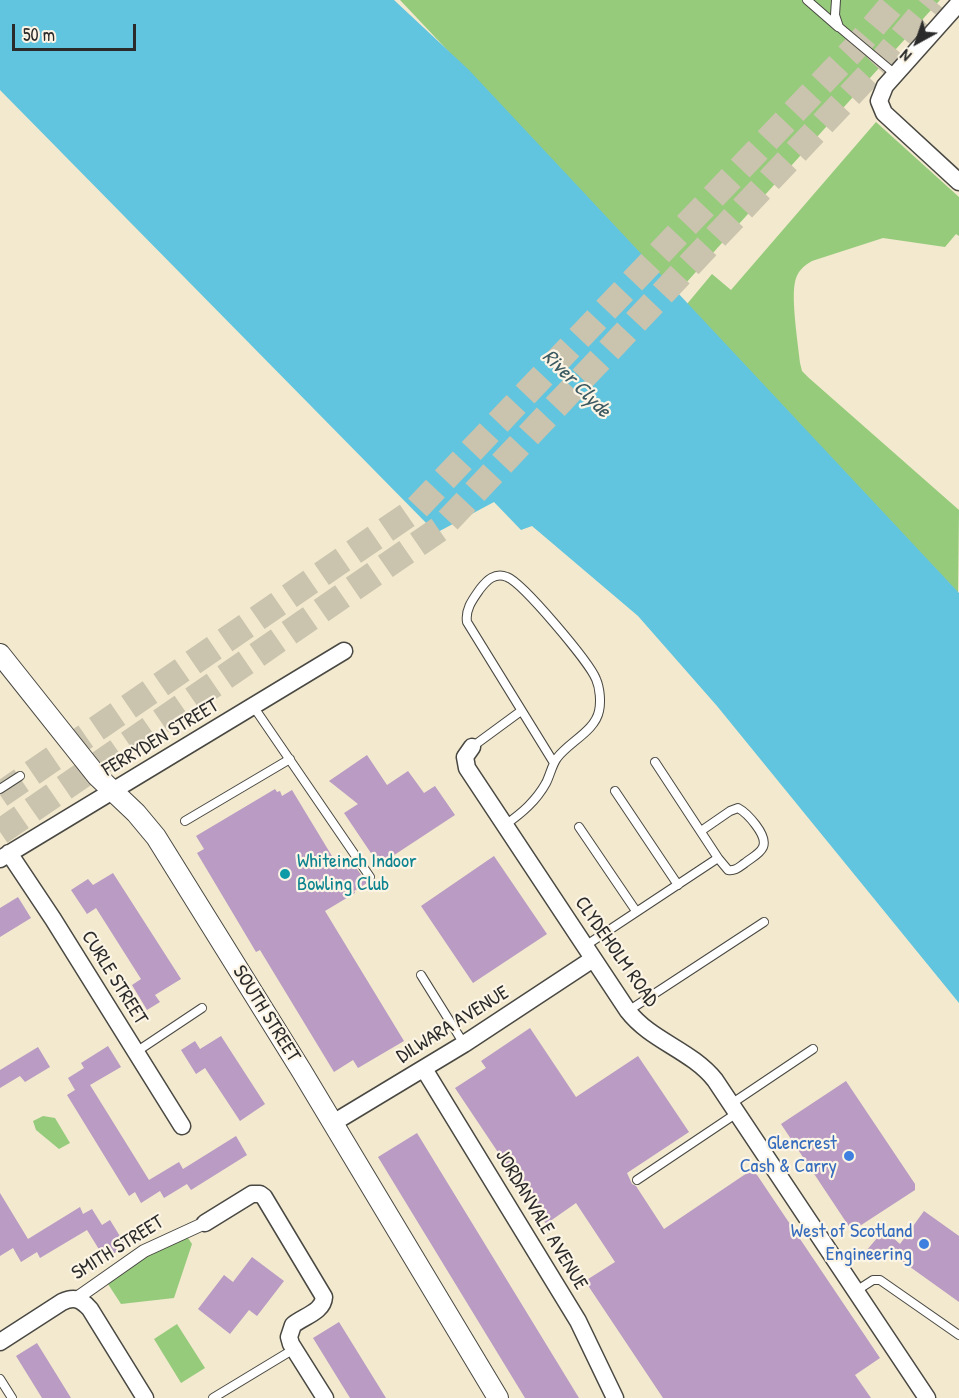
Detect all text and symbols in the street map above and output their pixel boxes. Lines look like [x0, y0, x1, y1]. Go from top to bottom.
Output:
scale bar [15, 12, 140, 50]
north arrow [887, 12, 947, 72]
text: 50 m [23, 22, 55, 47]
text: N [895, 45, 916, 67]
water label: River Clyde [537, 345, 615, 423]
street label: FERRYDEN STREET [98, 694, 224, 782]
place label: Whiteinch Indoor Bowling Club [297, 850, 417, 897]
marker: Whiteinch Indoor Bowling Club [278, 867, 292, 881]
street label: CLYDEHOLM ROAD [569, 892, 663, 1012]
street label: CURLE STREET [76, 926, 152, 1030]
street label: SOUTH STREET [227, 961, 305, 1067]
street label: DILWARA AVENUE [393, 981, 513, 1069]
place label: Glencrest Cash & Carry [740, 1132, 837, 1179]
street label: JORDANVALE AVENUE [490, 1145, 592, 1295]
marker: Glencrest Cash & Carry [842, 1149, 856, 1163]
street label: SMITH STREET [68, 1210, 168, 1286]
place label: West of Scotland Engineering [791, 1220, 912, 1267]
marker: West of Scotland Engineering [917, 1237, 931, 1251]

